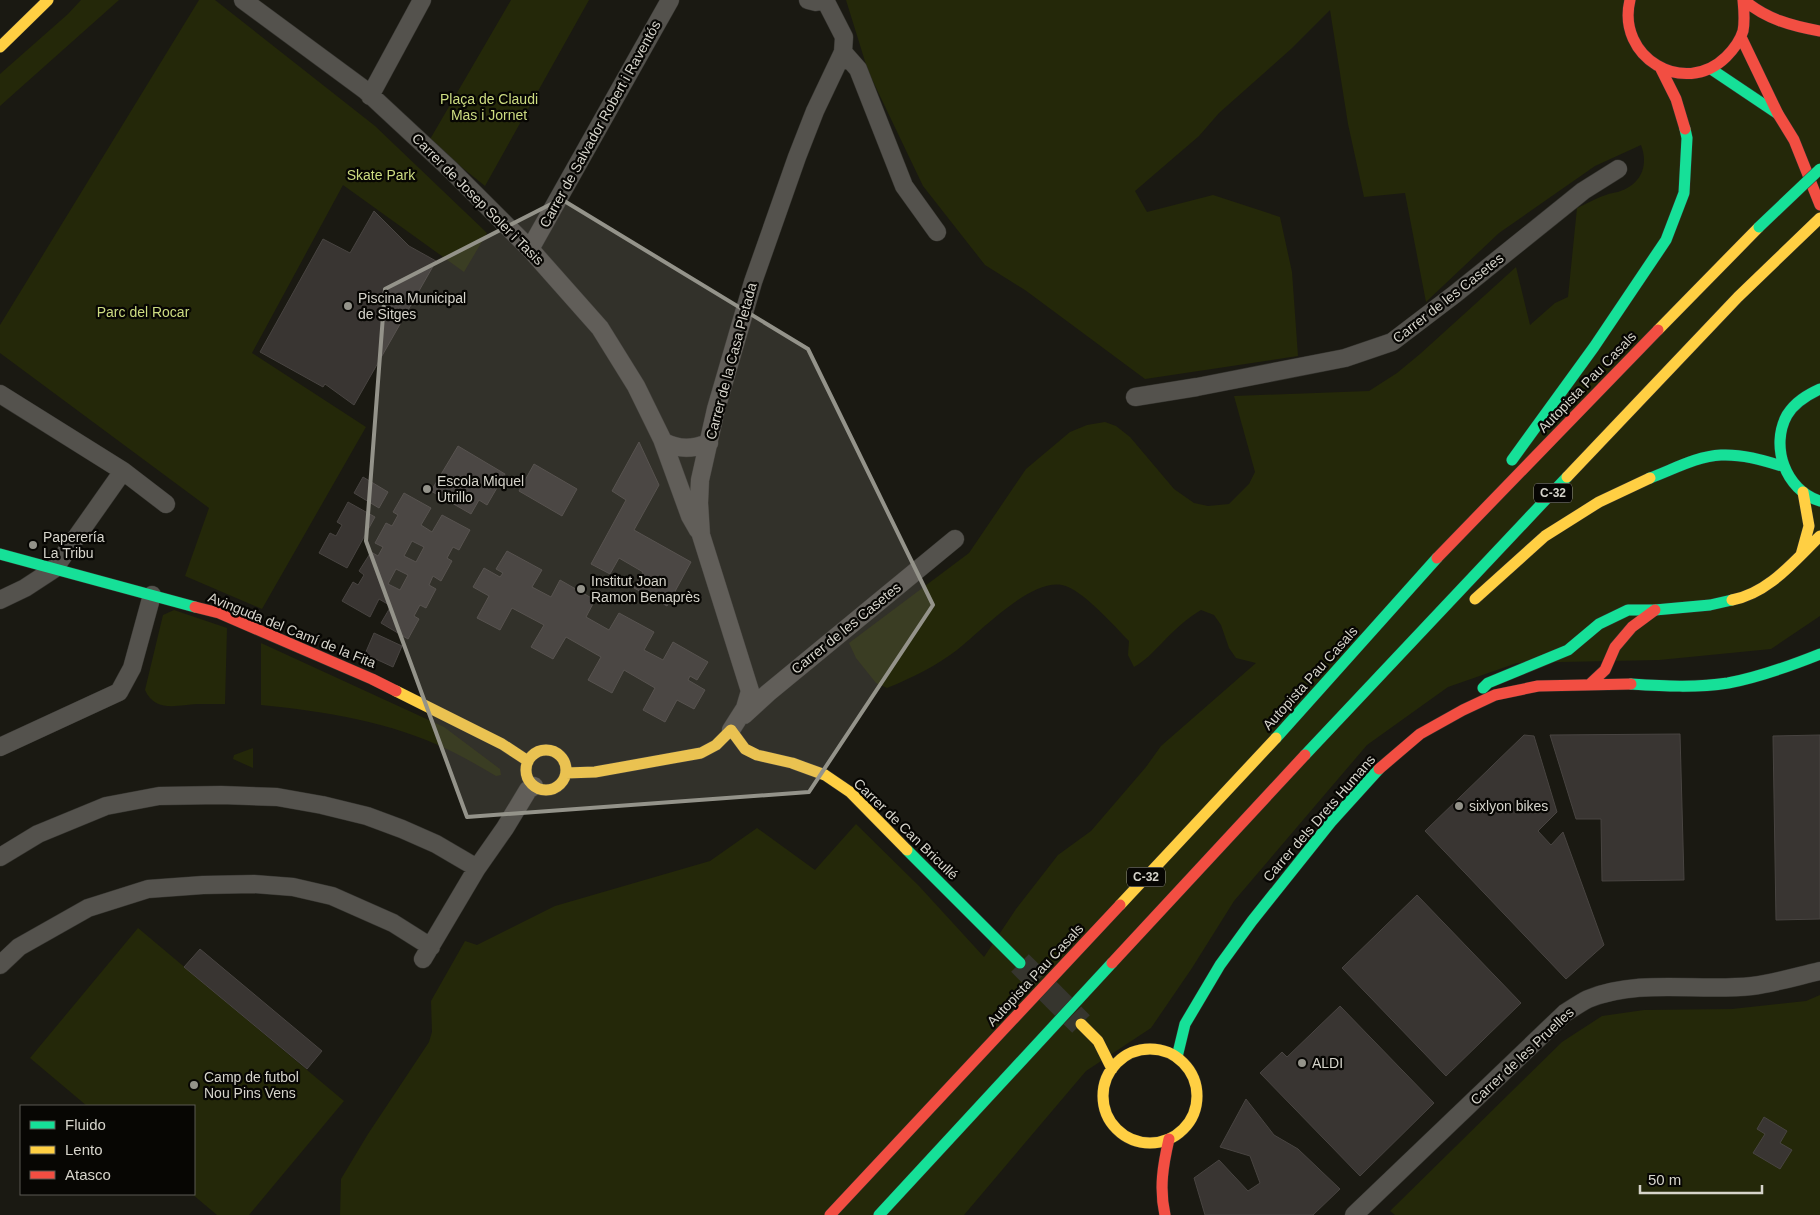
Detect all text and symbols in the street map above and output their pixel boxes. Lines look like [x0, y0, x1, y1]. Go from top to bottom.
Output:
street label: Carrer de Salvador Robert i Raventós [536, 18, 664, 230]
park label: Plaça de Claudi Mas i Jornet [440, 91, 538, 123]
street label: Carrer de Josep Soler i Tasis [409, 130, 547, 268]
park label: Skate Park [347, 167, 416, 183]
street label: Carrer de les Casetes [1389, 250, 1507, 346]
street label: Carrer de la Casa Pletada [702, 281, 760, 441]
place label: Piscina Municipal de Sitges [358, 290, 466, 322]
marker: Piscina Municipal de Sitges [342, 300, 354, 312]
park label: Parc del Rocar [97, 304, 190, 320]
street label: Autopista Pau Casals [1535, 328, 1639, 436]
place label: Escola Miquel Utrillo [437, 473, 524, 505]
marker: Escola Miquel Utrillo [421, 483, 433, 495]
road number: C-32 [1534, 483, 1572, 502]
place label: Paperería La Tribu [43, 529, 105, 561]
marker: Paperería La Tribu [27, 539, 39, 551]
place label: Institut Joan Ramon Benaprès [591, 573, 700, 605]
street label: Carrer de les Casetes [788, 579, 904, 677]
marker: Institut Joan Ramon Benaprès [575, 583, 587, 595]
street label: Avinguda del Camí de la Fita [206, 589, 378, 671]
street label: Autopista Pau Casals [1259, 623, 1361, 733]
street label: Carrer dels Drets Humans [1260, 751, 1378, 885]
street label: Carrer de Can Bricullé [851, 775, 962, 883]
place label: sixlyon bikes [1469, 798, 1548, 814]
marker: sixlyon bikes [1453, 800, 1465, 812]
road number: C-32 [1127, 868, 1165, 886]
street label: Autopista Pau Casals [984, 921, 1086, 1029]
street label: Carrer de les Pruelles [1467, 1004, 1577, 1108]
place label: ALDI [1312, 1055, 1343, 1071]
marker: ALDI [1296, 1057, 1308, 1069]
place label: Camp de futbol Nou Pins Vens [204, 1069, 299, 1101]
marker: Camp de futbol Nou Pins Vens [188, 1079, 200, 1091]
legend [20, 1105, 195, 1195]
text: Fluido [65, 1116, 106, 1133]
text: Lento [65, 1141, 103, 1158]
scale bar [1640, 1162, 1762, 1194]
text: Atasco [65, 1166, 111, 1183]
text: 50 m [1648, 1171, 1681, 1188]

